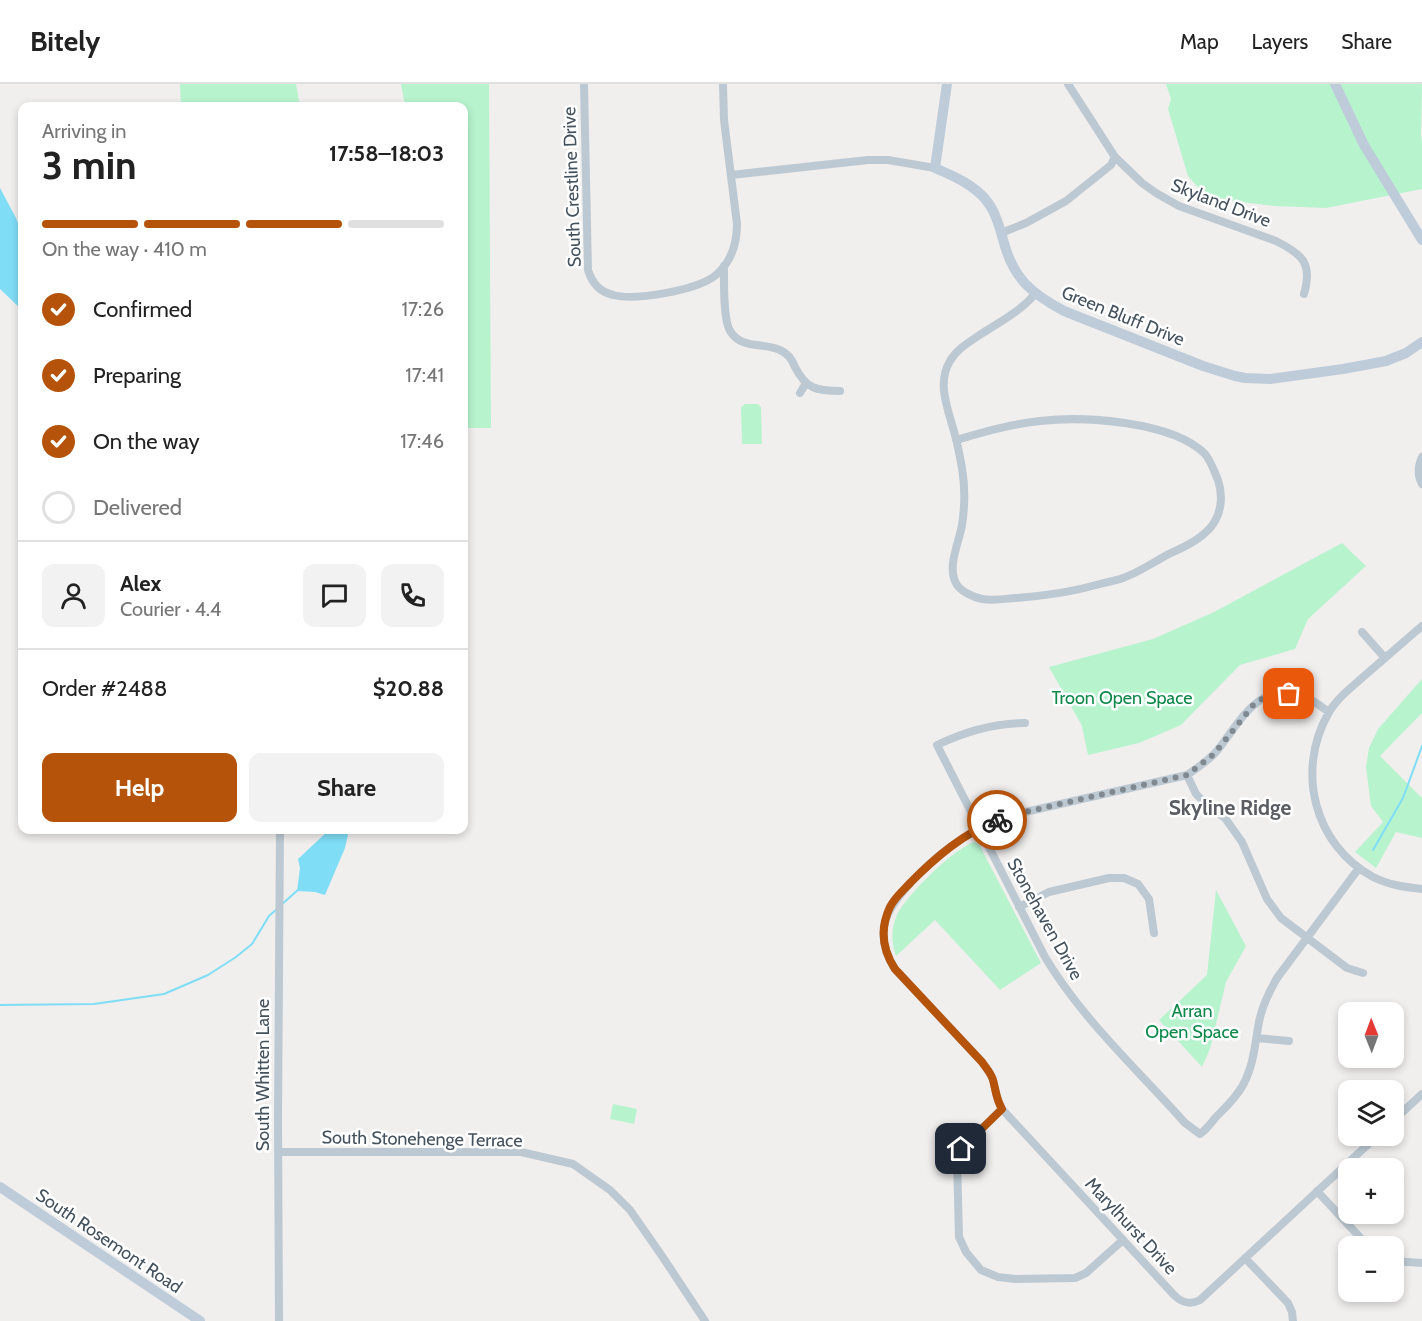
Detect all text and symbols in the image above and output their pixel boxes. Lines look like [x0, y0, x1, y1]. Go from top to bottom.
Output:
text: Bitely [30, 24, 100, 58]
text: Map [1180, 29, 1219, 54]
text: Layers [1252, 29, 1308, 54]
text: Share [1341, 29, 1392, 54]
street label: South Crestline Drive [558, 106, 586, 268]
text: Arriving in [42, 119, 126, 143]
text: 17:58–18:03 [329, 140, 444, 167]
text: 3 min [42, 141, 137, 189]
street label: Skyland Drive [1168, 174, 1274, 232]
text: On the way · 410 m [42, 237, 207, 261]
street label: Green Bluff Drive [1058, 281, 1188, 351]
icon: check [42, 293, 75, 326]
text: Confirmed [93, 296, 192, 323]
text: 17:26 [401, 297, 444, 321]
icon: check [42, 359, 75, 392]
text: Preparing [93, 362, 181, 389]
text: 17:41 [405, 363, 444, 387]
icon: check [42, 425, 75, 458]
text: On the way [93, 428, 200, 455]
text: 17:46 [400, 429, 444, 453]
text: Delivered [93, 494, 182, 521]
button: person [42, 564, 105, 627]
button: chat [303, 564, 366, 627]
button: phone [381, 564, 444, 627]
text: Alex [120, 570, 161, 597]
text: Courier · 4.4 [120, 597, 221, 621]
pin [1263, 668, 1314, 719]
text: Order #2488 [42, 675, 167, 702]
text: $20.88 [373, 675, 444, 702]
icon: bag [1272, 677, 1305, 710]
park label: Troon Open Space [1052, 687, 1192, 709]
button: Help [42, 753, 237, 822]
button: Share [249, 753, 444, 822]
courier [967, 790, 1027, 850]
district label: Skyline Ridge [1169, 795, 1291, 820]
icon: bike [981, 804, 1014, 837]
street label: Stonehaven Drive [1002, 854, 1088, 984]
street label: South Whitten Lane [252, 999, 274, 1151]
park label: Arran Open Space [1145, 1000, 1239, 1043]
north arrow [1338, 1002, 1404, 1068]
map controls [1338, 1002, 1404, 1302]
button: layers [1338, 1080, 1404, 1146]
pin [935, 1123, 986, 1174]
street label: South Stonehenge Terrace [321, 1126, 523, 1152]
icon: home [944, 1132, 977, 1165]
button: + [1338, 1158, 1404, 1224]
street label: Marylhurst Drive [1080, 1173, 1182, 1279]
street label: South Rosemont Road [32, 1184, 186, 1298]
button: − [1338, 1236, 1404, 1302]

